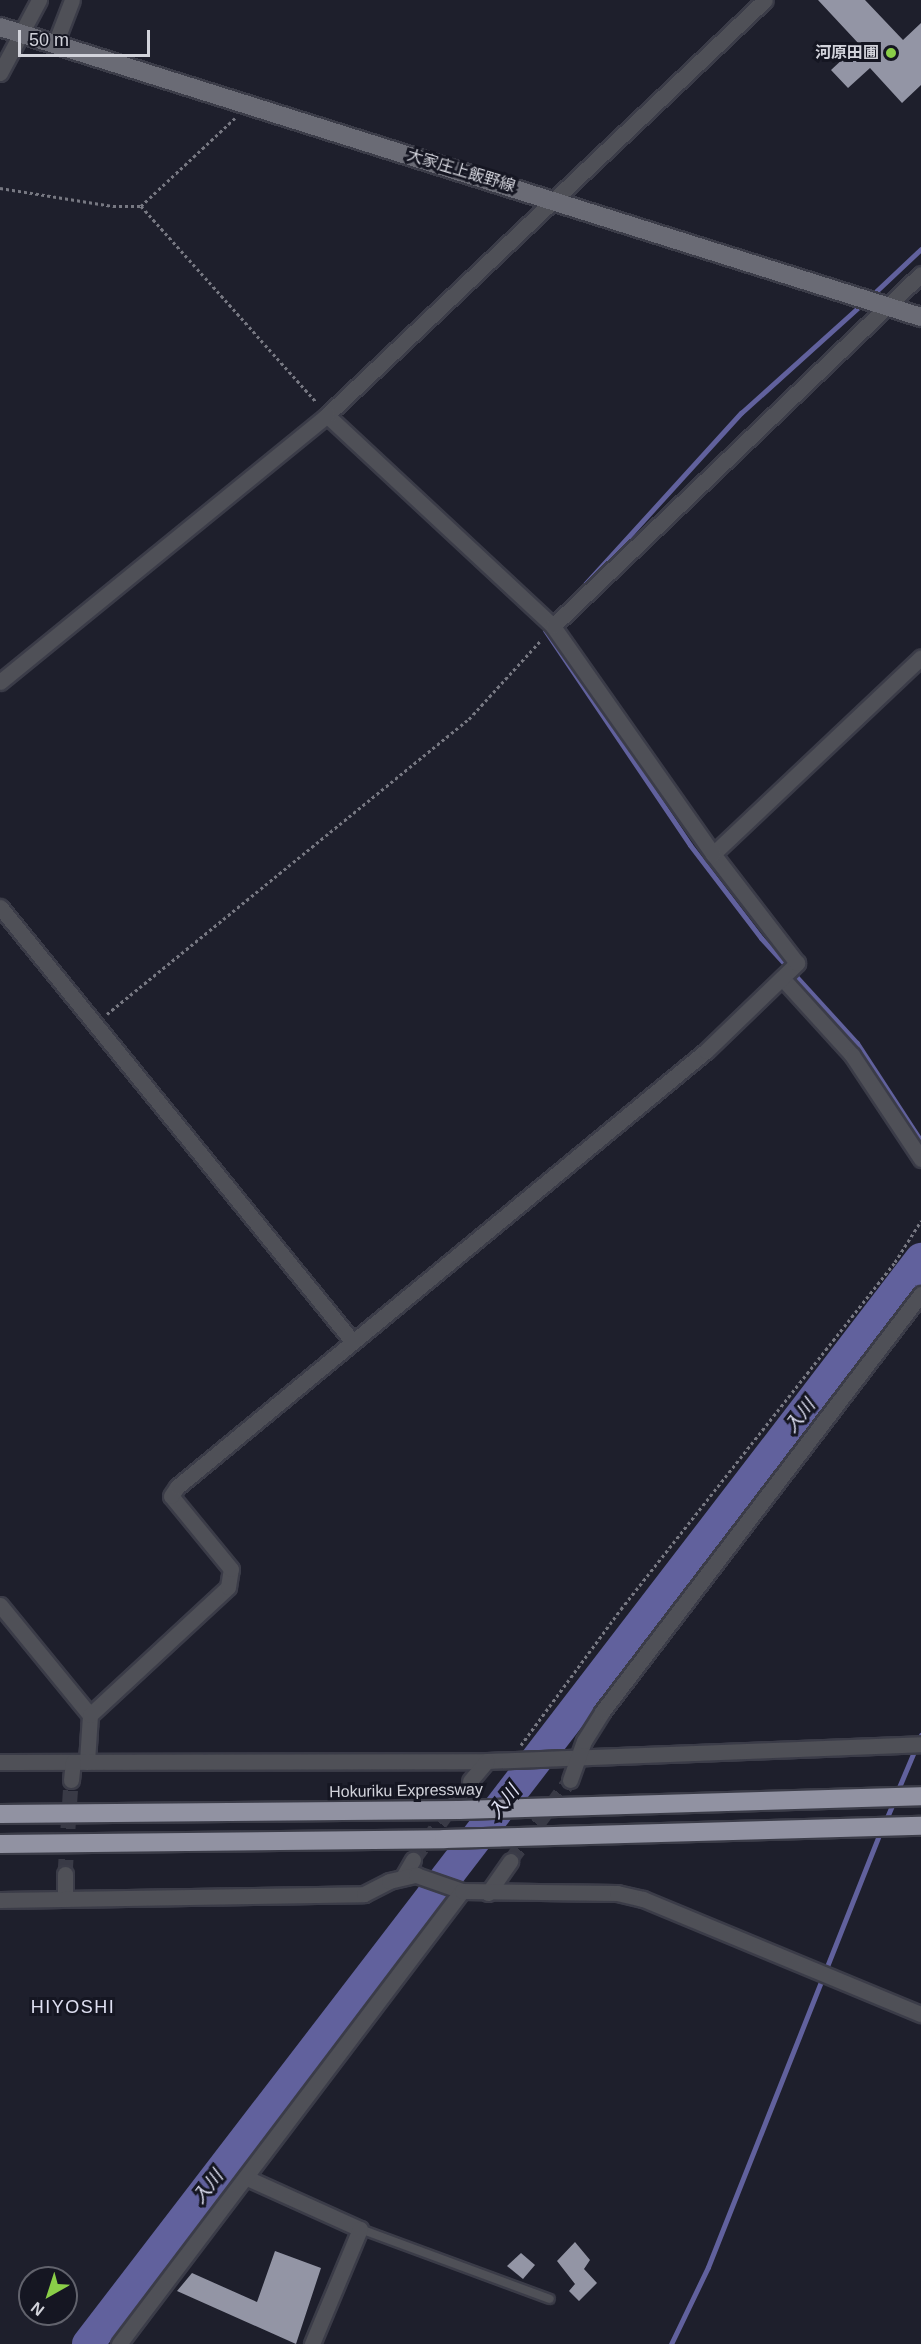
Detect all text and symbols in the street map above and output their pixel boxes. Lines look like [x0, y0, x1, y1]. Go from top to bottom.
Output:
scale bar [21, 18, 153, 56]
text: 50 m [29, 30, 69, 50]
place label: 河原田圃 [815, 43, 879, 63]
marker: 河原田圃 [884, 46, 898, 60]
street label: 大家庄上飯野線 [405, 145, 517, 197]
water label: 入川 [780, 1395, 820, 1437]
street label: Hokuriku Expressway [329, 1780, 483, 1802]
water label: 入川 [484, 1781, 524, 1823]
district label: HIYOSHI [31, 1996, 115, 2018]
water label: 入川 [188, 2166, 228, 2208]
north arrow [18, 2266, 78, 2326]
text: N [28, 2299, 47, 2319]

